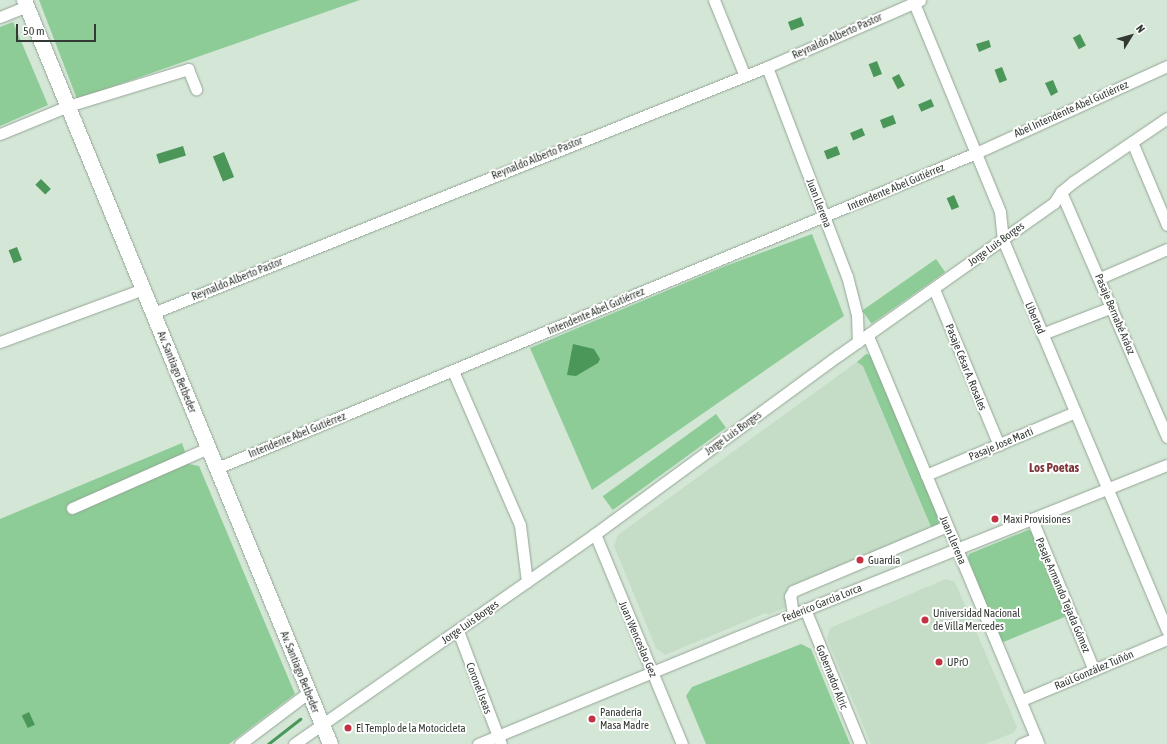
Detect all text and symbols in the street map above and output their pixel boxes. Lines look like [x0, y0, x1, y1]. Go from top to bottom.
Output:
street label: Reynaldo Alberto Pastor [790, 10, 884, 62]
scale bar [18, 16, 98, 42]
north arrow [1111, 16, 1151, 56]
text: N [1134, 23, 1147, 35]
text: 50 m [23, 24, 45, 38]
street label: Abel Intendente Abel Gutiérrez [1012, 78, 1130, 140]
street label: Reynaldo Alberto Pastor [490, 134, 584, 182]
street label: Intendente Abel Gutiérrez [846, 161, 946, 213]
street label: Juan Llerena [804, 177, 834, 229]
street label: Jorge Luis Borges [965, 219, 1027, 269]
street label: Reynaldo Alberto Pastor [190, 255, 284, 303]
street label: Pasaje Bernabé Aráoz [1092, 272, 1138, 356]
street label: Intendente Abel Gutiérrez [546, 285, 646, 337]
street label: Libertad [1022, 300, 1048, 336]
street label: Pasaje César A. Rosales [943, 322, 989, 412]
street label: Av. Santiago Betbeder [155, 329, 199, 415]
street label: Jorge Luis Borges [702, 408, 764, 458]
street label: Intendente Abel Gutiérrez [246, 409, 348, 461]
street label: Pasaje Jose Marti [967, 425, 1035, 463]
district label: Los Poetas [1029, 460, 1079, 476]
place label: Maxi Provisiones [1003, 512, 1071, 526]
street label: Juan Llerena [937, 514, 969, 566]
marker: Maxi Provisiones [990, 514, 1000, 524]
street label: Pasaje Armando Tejada Gómez [1033, 535, 1093, 655]
place label: Guardia [868, 553, 900, 567]
marker: Guardia [855, 555, 865, 565]
street label: Federico García Lorca [780, 581, 864, 625]
street label: Jorge Luis Borges [439, 597, 501, 647]
street label: Juan Wenceslao Gez [616, 599, 660, 679]
place label: Universidad Nacional de Villa Mercedes [933, 607, 1020, 633]
marker: Universidad Nacional de Villa Mercedes [920, 615, 930, 625]
street label: Av. Santiago Betbeder [278, 629, 322, 715]
street label: Gobernador Alric [813, 643, 851, 711]
street label: Raúl González Tuñón [1053, 647, 1135, 693]
place label: UPrO [947, 655, 969, 669]
marker: UPrO [934, 657, 944, 667]
street label: Coronel Iseas [463, 660, 495, 716]
place label: Panadería Masa Madre [600, 706, 649, 732]
marker: Panadería Masa Madre [587, 714, 597, 724]
place label: El Templo de la Motocicleta [356, 721, 466, 735]
marker: El Templo de la Motocicleta [343, 723, 353, 733]

